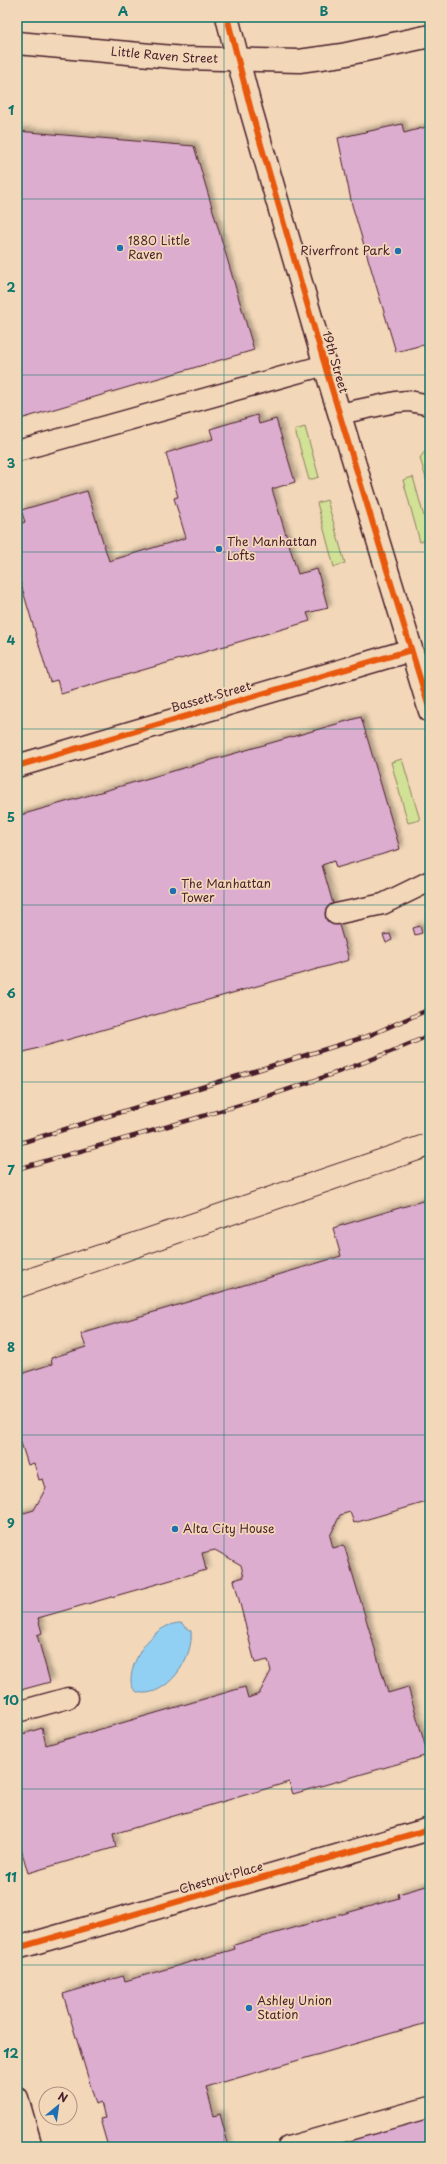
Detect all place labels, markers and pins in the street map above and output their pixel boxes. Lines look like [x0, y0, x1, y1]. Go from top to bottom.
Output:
place label: 1880 Little Raven [128, 231, 191, 263]
place label: Riverfront Park [300, 241, 390, 259]
marker: 1880 Little Raven [115, 243, 125, 253]
marker: Riverfront Park [393, 246, 403, 256]
place label: The Manhattan Lofts [227, 532, 317, 564]
marker: The Manhattan Lofts [214, 544, 224, 554]
place label: The Manhattan Tower [181, 874, 271, 906]
marker: The Manhattan Tower [168, 886, 178, 896]
place label: Alta City House [183, 1519, 275, 1537]
marker: Alta City House [170, 1524, 180, 1534]
place label: Ashley Union Station [257, 1991, 332, 2023]
marker: Ashley Union Station [244, 2003, 254, 2013]

